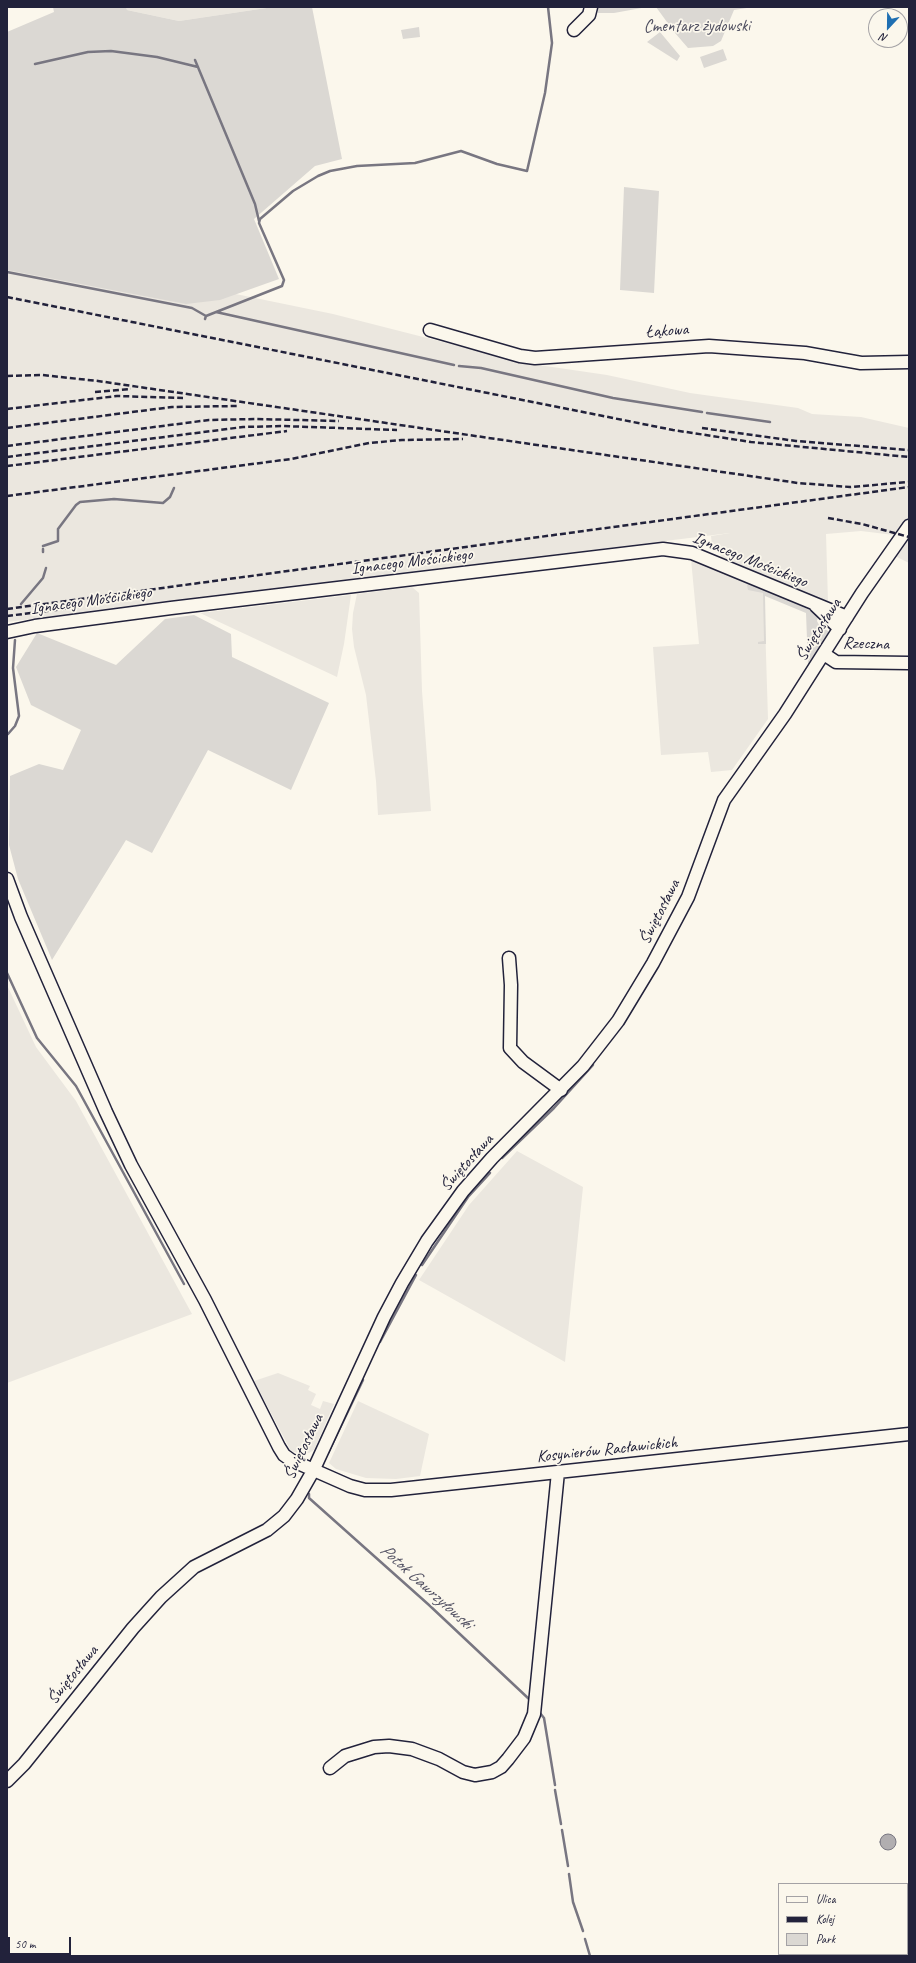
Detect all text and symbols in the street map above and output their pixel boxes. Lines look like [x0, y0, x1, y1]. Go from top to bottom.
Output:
north arrow [868, 8, 908, 48]
park label: Cmentarz żydowski [644, 17, 750, 37]
text: N [878, 30, 890, 46]
street label: Łąkowa [645, 319, 689, 343]
street label: Ignacego Mościckiego [690, 528, 810, 592]
street label: Ignacego Mościckiego [350, 544, 474, 580]
street label: Ignacego Mościckiego [29, 582, 153, 620]
street label: Świętosława [792, 595, 846, 665]
street label: Rzeczna [843, 633, 889, 655]
street label: Świętosława [635, 876, 685, 948]
street label: Świętosława [436, 1130, 498, 1196]
street label: Świętosława [279, 1411, 329, 1483]
street label: Kosynierów Racławickich [536, 1432, 678, 1468]
water label: Potok Gawrzyłowski [375, 1540, 477, 1634]
street label: Świętosława [43, 1641, 103, 1709]
legend [778, 1883, 908, 1955]
text: Ulica [816, 1891, 835, 1907]
text: Kolej [816, 1911, 834, 1927]
scale bar [10, 1929, 73, 1955]
text: Park [816, 1931, 835, 1947]
text: 50 m [15, 1936, 35, 1952]

